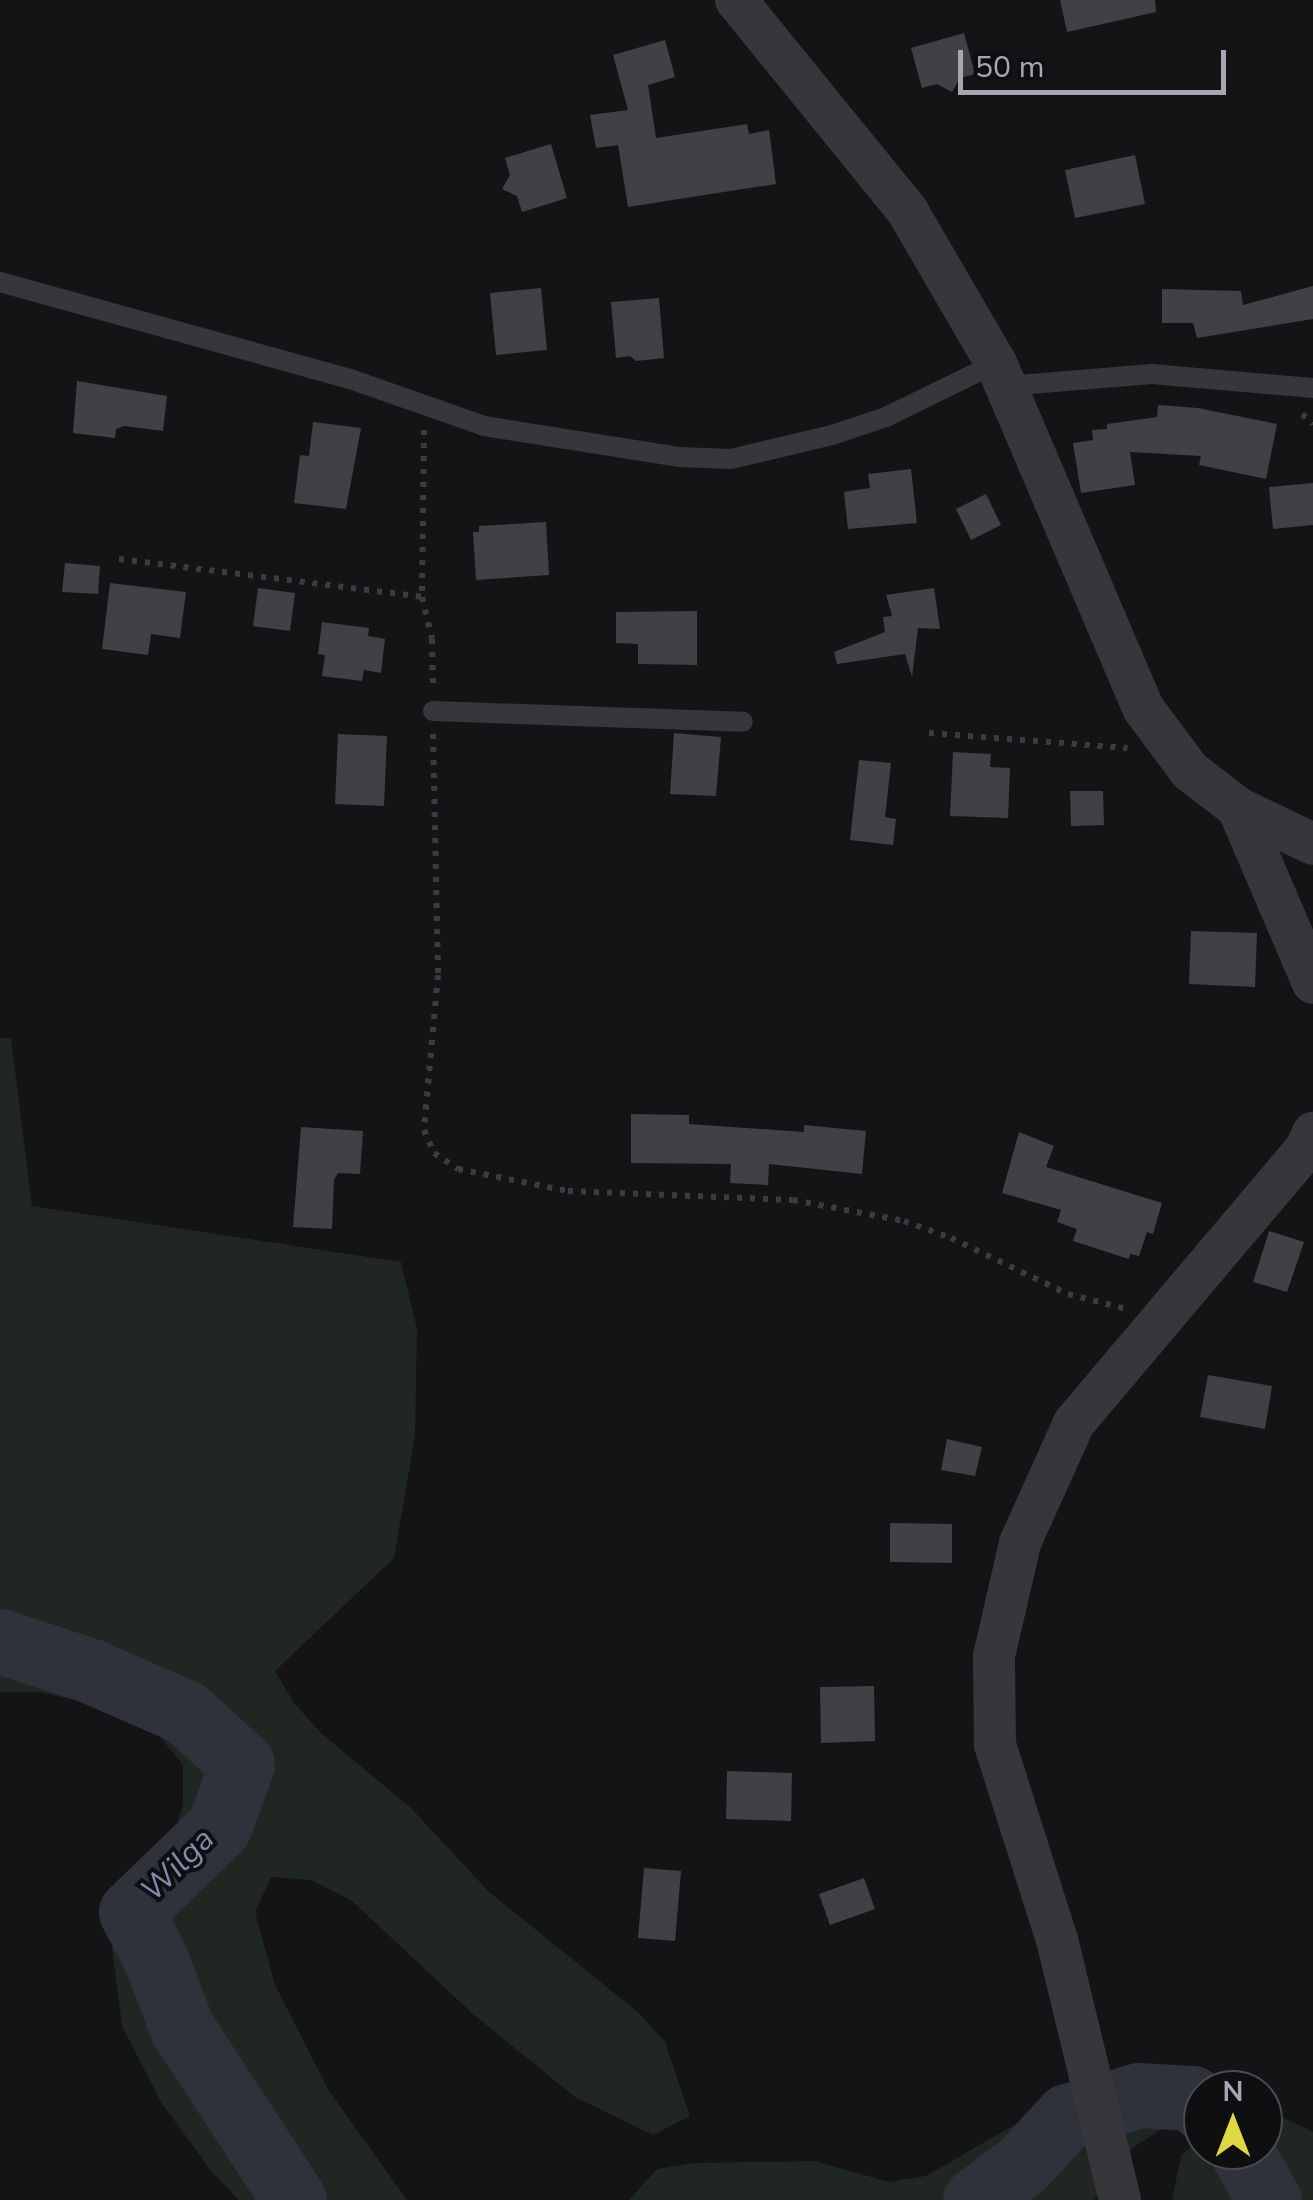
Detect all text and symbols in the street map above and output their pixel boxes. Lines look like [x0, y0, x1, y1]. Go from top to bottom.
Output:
scale bar [963, 30, 1230, 92]
text: 50 m [975, 47, 1044, 88]
water label: Wilga [133, 1820, 223, 1910]
north arrow [1183, 2070, 1283, 2170]
text: N [1223, 2073, 1243, 2111]

